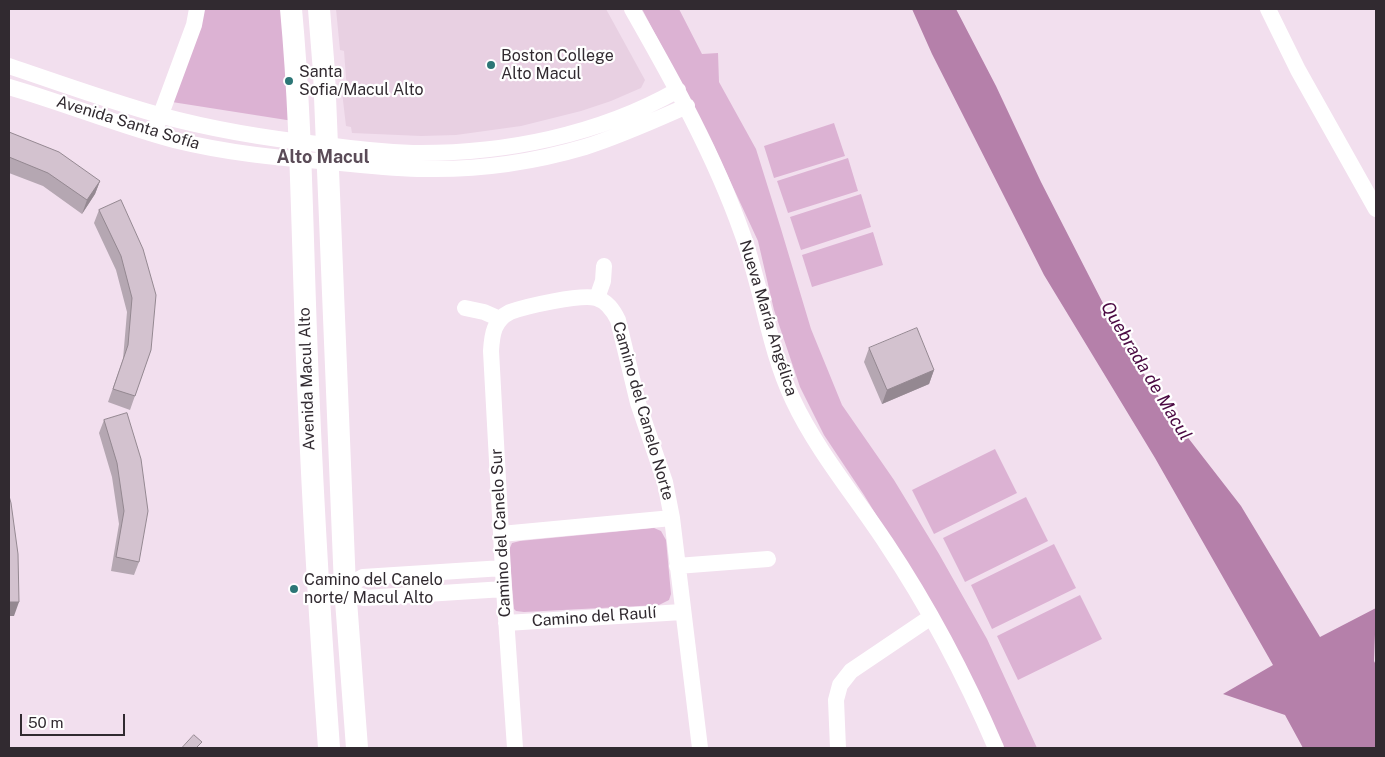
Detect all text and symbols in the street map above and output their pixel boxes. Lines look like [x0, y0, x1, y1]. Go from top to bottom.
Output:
place label: Boston College Alto Macul [501, 46, 614, 84]
marker: Boston College Alto Macul [485, 59, 497, 71]
place label: Santa Sofia/Macul Alto [299, 62, 424, 100]
marker: Santa Sofia/Macul Alto [283, 75, 295, 87]
street label: Avenida Santa Sofía [54, 92, 202, 154]
district label: Alto Macul [276, 146, 370, 168]
street label: Nueva María Angélica [735, 238, 801, 398]
water label: Quebrada de Macul [1096, 298, 1196, 444]
street label: Avenida Macul Alto [295, 307, 319, 451]
street label: Camino del Canelo Norte [608, 320, 678, 502]
street label: Camino del Canelo Sur [487, 448, 515, 618]
place label: Camino del Canelo norte/ Macul Alto [304, 570, 443, 608]
marker: Camino del Canelo norte/ Macul Alto [288, 583, 300, 595]
street label: Camino del Raulí [531, 603, 657, 631]
scale bar [22, 704, 128, 736]
text: 50 m [28, 714, 63, 731]

